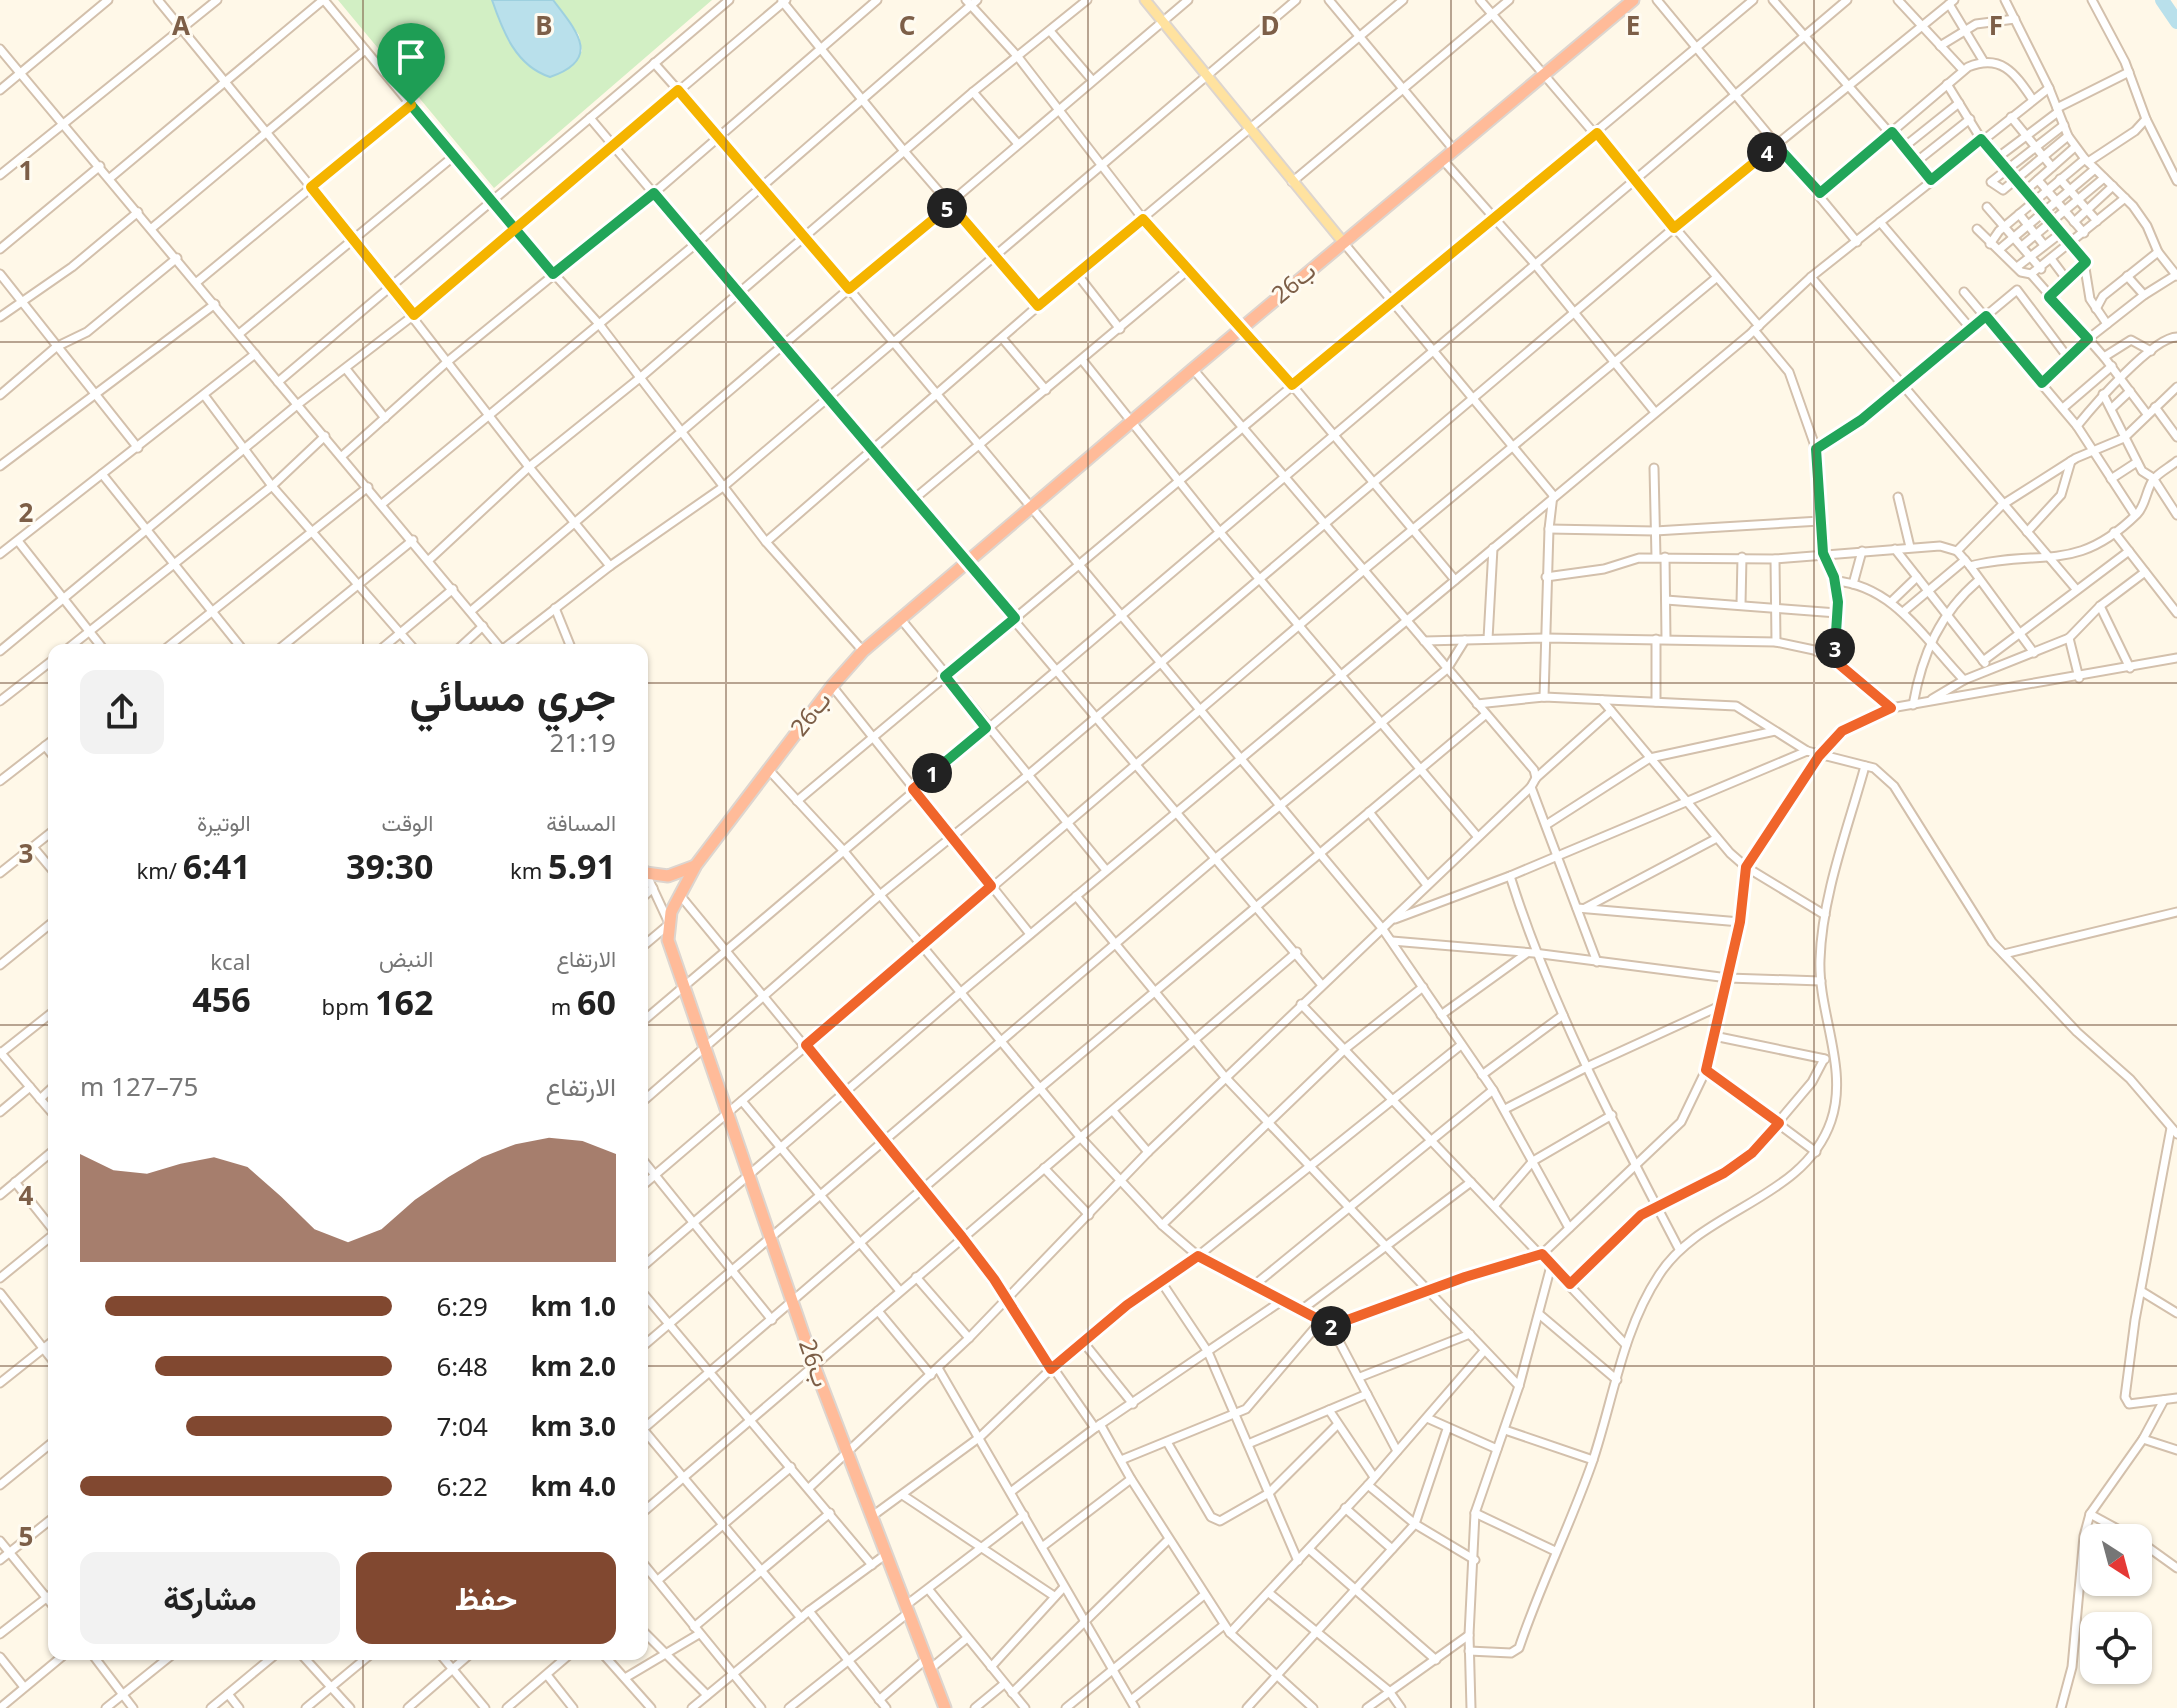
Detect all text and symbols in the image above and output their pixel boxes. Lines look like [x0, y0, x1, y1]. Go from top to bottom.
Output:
text: A [172, 7, 190, 43]
text: B [535, 7, 553, 43]
text: C [899, 7, 915, 43]
text: D [1260, 7, 1280, 43]
text: E [1626, 7, 1640, 43]
text: F [1989, 7, 2003, 43]
pin [377, 23, 445, 105]
icon: arrive [389, 35, 433, 79]
pin: 4 [1747, 132, 1787, 172]
text: 4 [1761, 137, 1773, 167]
text: 1 [19, 152, 33, 188]
pin: 5 [927, 188, 967, 228]
text: 5 [941, 193, 953, 223]
street label: 26ب [1264, 254, 1322, 310]
text: 2 [19, 494, 34, 530]
pin: 3 [1815, 628, 1855, 668]
text: 3 [1829, 633, 1841, 663]
text: جري مسائي [409, 664, 616, 724]
button: share [80, 670, 164, 754]
street label: 26ب [782, 684, 838, 742]
text: 21:19 [550, 724, 616, 760]
pin: 1 [912, 753, 952, 793]
text: 1 [926, 758, 938, 788]
text: الوتيرة [197, 807, 251, 837]
text: الوقت [382, 807, 433, 837]
text: المسافة [546, 807, 616, 837]
text: 3 [19, 835, 33, 871]
text: 6:41 [183, 843, 251, 889]
text: 39:30 [346, 843, 433, 889]
text: 5.91 [548, 843, 616, 889]
text: /km [137, 855, 183, 885]
text: km [510, 855, 548, 885]
text: النبض [379, 943, 433, 973]
text: الارتفاع [556, 943, 616, 973]
text: kcal [210, 946, 251, 976]
text: 456 [192, 976, 251, 1022]
text: 162 [375, 979, 433, 1025]
text: 60 [577, 979, 616, 1025]
text: bpm [322, 991, 375, 1021]
text: m [551, 991, 577, 1021]
text: 75–127 m [80, 1068, 198, 1104]
text: الارتفاع [545, 1068, 616, 1104]
text: 4 [19, 1177, 34, 1213]
text: 6:29 [436, 1288, 488, 1324]
text: 1.0 km [531, 1288, 616, 1324]
pin: 2 [1311, 1306, 1351, 1346]
text: 2 [1325, 1311, 1337, 1341]
street label: 26ب [792, 1334, 839, 1391]
text: 6:48 [436, 1348, 488, 1384]
text: 2.0 km [531, 1348, 616, 1384]
text: 7:04 [436, 1408, 488, 1444]
text: 3.0 km [531, 1408, 616, 1444]
text: 6:22 [436, 1468, 488, 1504]
text: 4.0 km [531, 1468, 616, 1504]
text: 5 [19, 1518, 33, 1554]
north arrow [2080, 1524, 2152, 1596]
map controls [2080, 1524, 2152, 1684]
button: مشاركة [80, 1552, 340, 1644]
button: حفظ [356, 1552, 616, 1644]
button: locate [2080, 1612, 2152, 1684]

